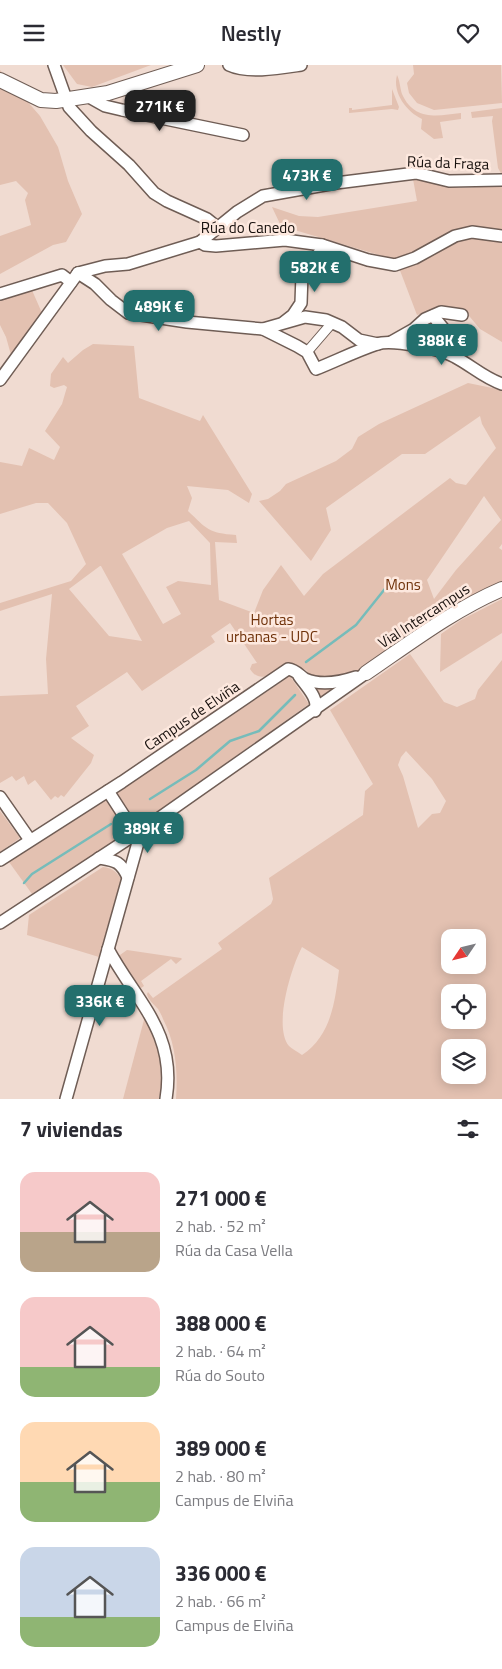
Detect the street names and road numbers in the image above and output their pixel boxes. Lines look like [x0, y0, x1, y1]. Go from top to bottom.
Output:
street label: Rúa da Fraga [407, 150, 490, 175]
street label: Rúa do Canedo [201, 216, 295, 239]
street label: Vial Intercampus [373, 577, 474, 654]
street label: Campus de Elviña [139, 675, 245, 756]

